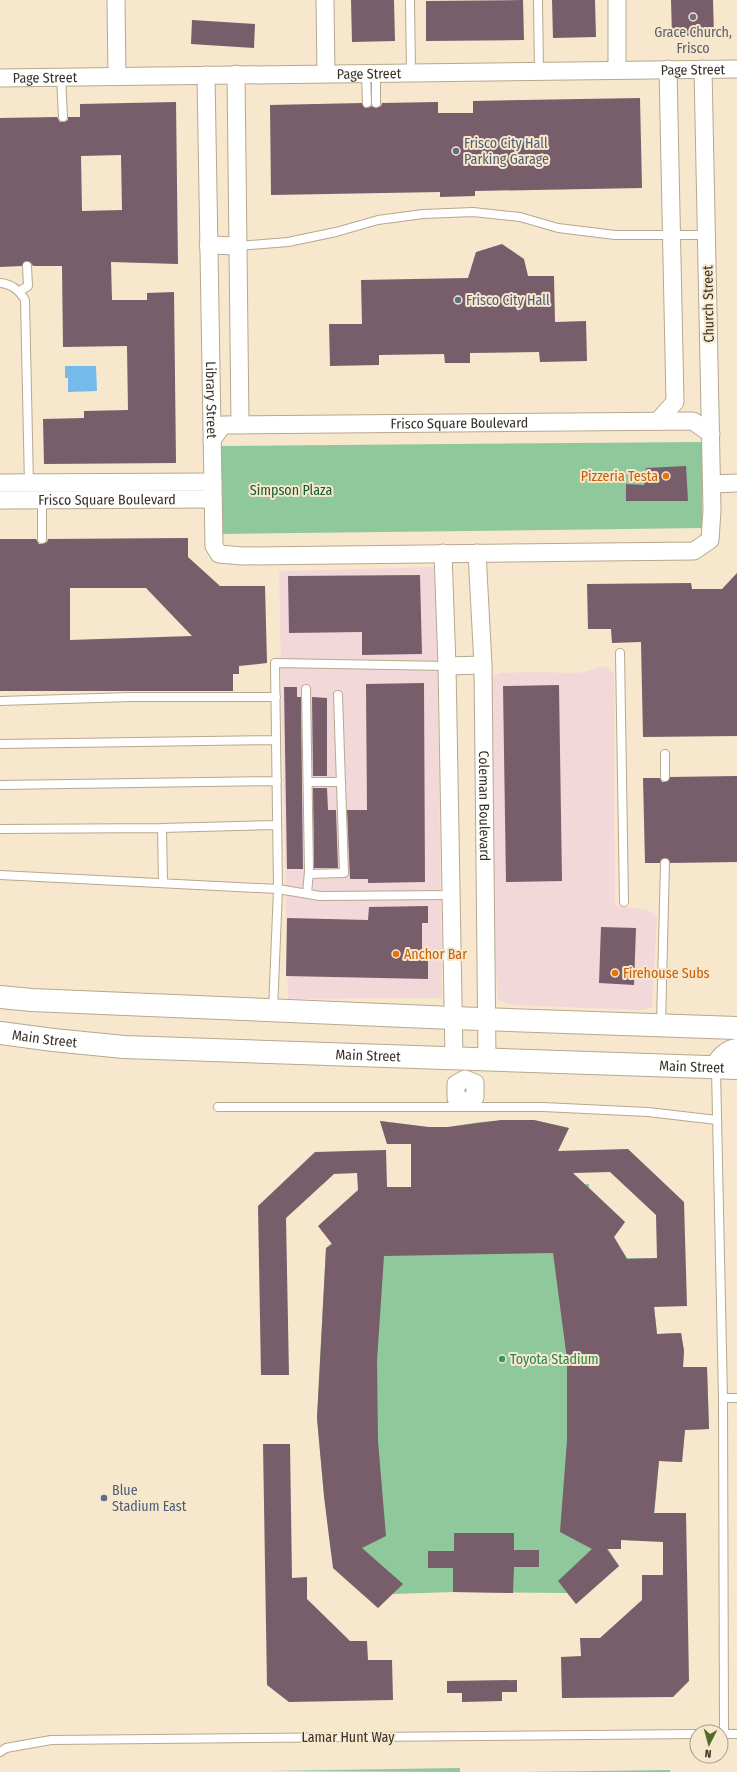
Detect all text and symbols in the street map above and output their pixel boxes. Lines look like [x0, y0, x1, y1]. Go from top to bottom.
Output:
marker: Grace Church, Frisco [688, 12, 698, 22]
place label: Grace Church, Frisco [654, 24, 732, 57]
street label: Page Street [661, 61, 726, 79]
street label: Page Street [337, 65, 402, 83]
street label: Page Street [13, 69, 78, 87]
place label: Frisco City Hall Parking Garage [464, 135, 549, 168]
marker: Frisco City Hall Parking Garage [451, 146, 461, 156]
street label: Church Street [699, 265, 718, 343]
place label: Frisco City Hall [466, 292, 550, 309]
marker: Frisco City Hall [453, 295, 463, 305]
street label: Library Street [202, 361, 220, 439]
street label: Frisco Square Boulevard [390, 414, 528, 433]
place label: Pizzeria Testa [581, 468, 658, 485]
marker: Pizzeria Testa [661, 471, 671, 481]
park label: Simpson Plaza [250, 482, 332, 499]
street label: Frisco Square Boulevard [38, 491, 176, 509]
street label: Coleman Boulevard [475, 750, 493, 861]
place label: Anchor Bar [404, 946, 467, 963]
marker: Anchor Bar [391, 949, 401, 959]
place label: Firehouse Subs [623, 965, 710, 982]
marker: Firehouse Subs [610, 968, 620, 978]
street label: Main Street [11, 1027, 78, 1051]
street label: Main Street [335, 1046, 401, 1065]
street label: Main Street [659, 1057, 725, 1077]
place label: Toyota Stadium [510, 1351, 599, 1368]
marker: Toyota Stadium [497, 1354, 507, 1364]
place label: Blue Stadium East [112, 1482, 187, 1515]
marker: Blue Stadium East [99, 1493, 109, 1503]
north arrow [689, 1724, 729, 1764]
street label: Lamar Hunt Way [302, 1729, 395, 1746]
text: N [704, 1747, 712, 1760]

